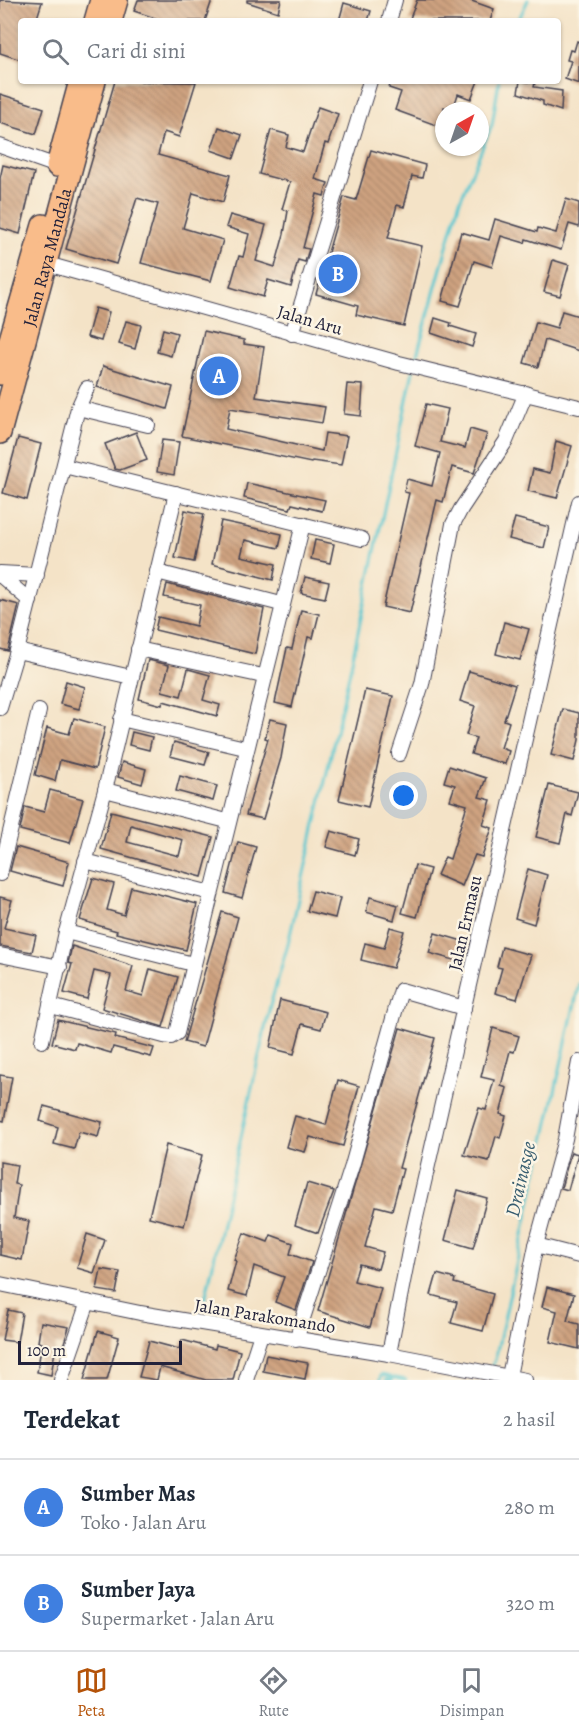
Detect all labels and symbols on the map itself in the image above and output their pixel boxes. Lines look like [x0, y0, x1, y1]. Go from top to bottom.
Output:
north arrow [435, 102, 489, 156]
street label: Jalan Raya Mandala [17, 185, 78, 329]
pin: B [318, 252, 358, 296]
street label: Jalan Aru [275, 299, 346, 341]
pin: A [200, 354, 238, 398]
your location [389, 781, 418, 810]
street label: Jalan Ermasu [442, 873, 488, 973]
water label: Drainasge [499, 1139, 542, 1220]
street label: Jalan Parakomando [193, 1293, 337, 1339]
scale bar [18, 1338, 182, 1366]

